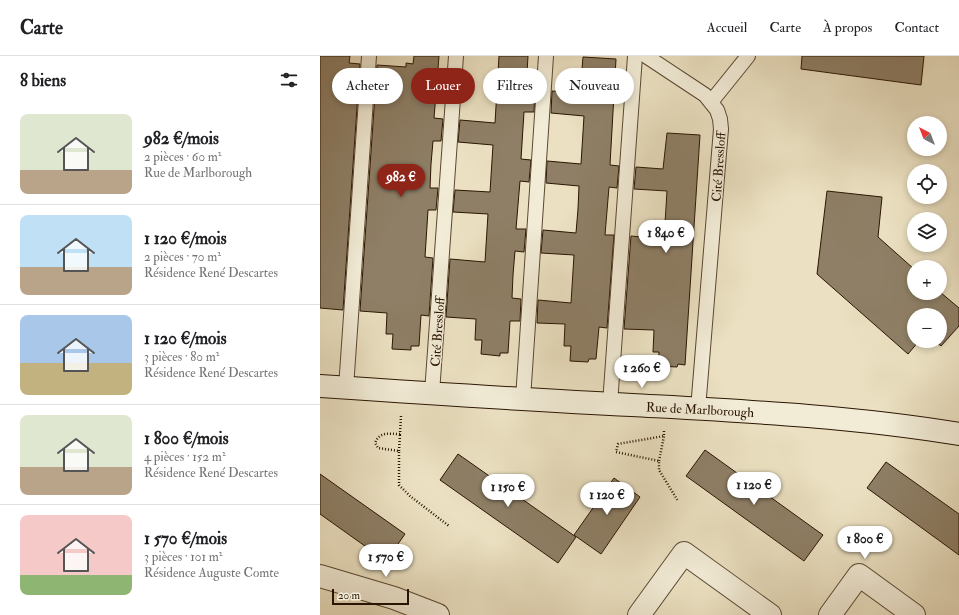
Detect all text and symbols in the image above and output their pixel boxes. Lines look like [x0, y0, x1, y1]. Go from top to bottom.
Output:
text: Carte [20, 16, 63, 40]
text: Accueil [707, 19, 747, 36]
text: Carte [769, 19, 801, 36]
text: À propos [823, 19, 872, 36]
text: Contact [894, 19, 939, 36]
chip: Acheter [332, 68, 403, 104]
chip: Louer [411, 68, 475, 104]
chip: Filtres [483, 68, 547, 104]
chip: Nouveau [555, 68, 634, 104]
icon: filters [278, 69, 300, 91]
text: 8 biens [20, 70, 66, 91]
north arrow [907, 116, 947, 156]
map controls [907, 116, 947, 348]
text: 982 €/mois [144, 128, 219, 149]
street label: Cité Bressloff [709, 129, 730, 202]
icon: home [52, 130, 100, 178]
text: 2 pièces · 60 m² [144, 149, 222, 165]
pin: 982 € [373, 164, 429, 198]
button: locate [907, 164, 947, 204]
text: Rue de Marlborough [144, 165, 252, 181]
text: 982 € [386, 169, 416, 185]
button: layers [907, 212, 947, 252]
pin: 1 840 € [629, 220, 703, 254]
text: 1 840 € [647, 225, 685, 241]
text: 1 120 €/mois [144, 228, 227, 249]
icon: home [52, 231, 100, 279]
text: 2 pièces · 70 m² [144, 249, 221, 265]
button: + [907, 260, 947, 300]
text: Résidence René Descartes [144, 265, 278, 281]
street label: Cité Bressloff [428, 294, 449, 367]
button: − [907, 308, 947, 348]
text: 1 120 €/mois [144, 328, 227, 349]
icon: home [52, 331, 100, 379]
text: 3 pièces · 80 m² [144, 349, 219, 365]
pin: 1 260 € [605, 355, 679, 389]
text: 1 260 € [623, 360, 661, 376]
text: Résidence René Descartes [144, 365, 278, 381]
street label: Rue de Marlborough [646, 399, 755, 421]
text: 1 800 €/mois [144, 428, 229, 449]
icon: home [52, 431, 100, 479]
text: 4 pièces · 152 m² [144, 449, 226, 465]
text: Résidence René Descartes [144, 465, 278, 481]
pin: 1 120 € [717, 472, 791, 506]
pin: 1 150 € [471, 474, 545, 508]
text: 1 120 € [736, 477, 772, 493]
text: 1 150 € [491, 479, 525, 495]
pin: 1 120 € [570, 482, 644, 516]
text: 1 120 € [589, 487, 625, 503]
pin: 1 800 € [828, 526, 902, 560]
text: 1 570 €/mois [144, 528, 227, 549]
icon: home [52, 531, 100, 579]
text: 1 800 € [846, 531, 884, 547]
pin: 1 570 € [349, 544, 423, 578]
text: 3 pièces · 101 m² [144, 549, 223, 565]
text: 1 570 € [368, 549, 404, 565]
text: Résidence Auguste Comte [144, 565, 279, 581]
scale bar [332, 587, 409, 606]
text: 20 m [338, 589, 360, 602]

